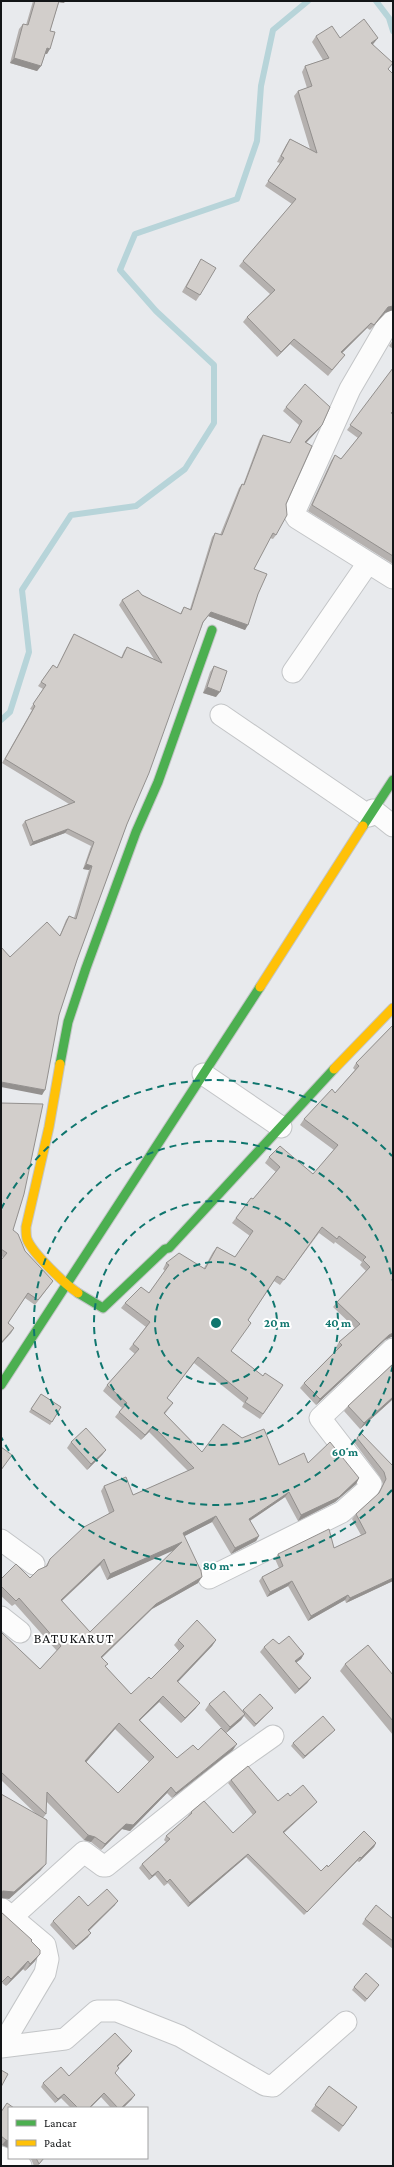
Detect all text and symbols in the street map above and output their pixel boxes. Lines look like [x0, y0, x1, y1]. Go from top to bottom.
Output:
centre of rings [209, 1316, 223, 1330]
text: 20 m [264, 1316, 291, 1330]
text: 40 m [325, 1316, 352, 1330]
text: 60 m [332, 1445, 359, 1459]
text: 80 m [203, 1559, 230, 1573]
district label: BATUKARUT [34, 1630, 114, 1646]
legend [8, 2107, 148, 2159]
text: Lancar [44, 2116, 78, 2130]
text: Padat [44, 2136, 72, 2150]

